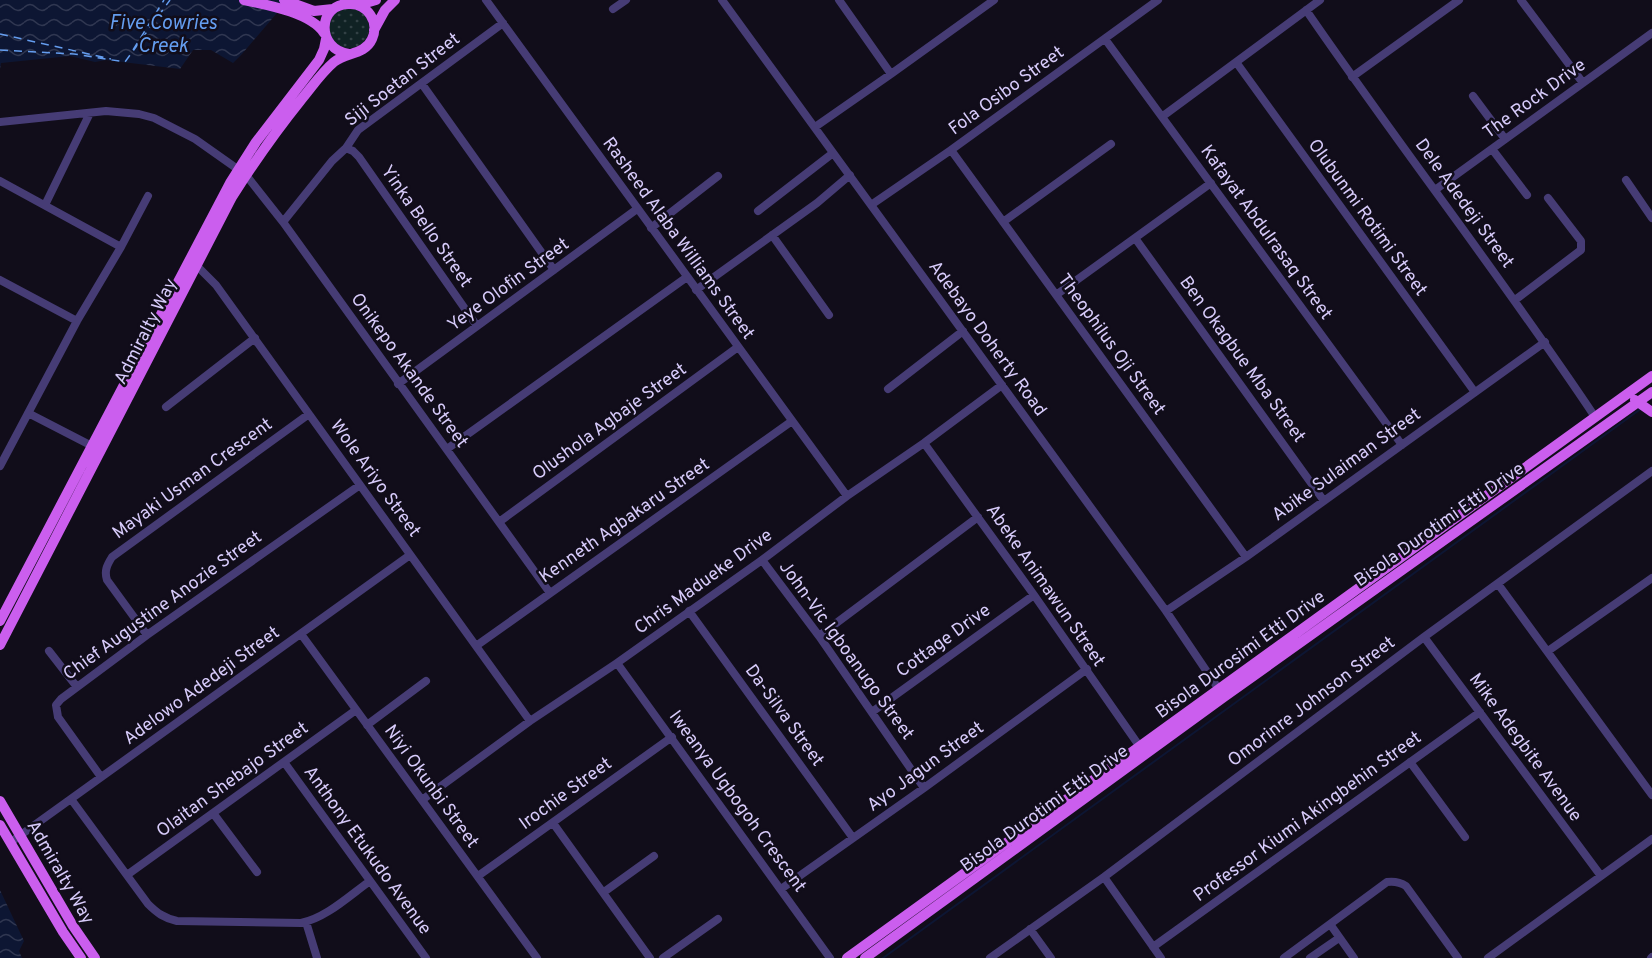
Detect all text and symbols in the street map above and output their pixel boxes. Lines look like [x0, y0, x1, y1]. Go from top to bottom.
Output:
water label: Five Cowries Creek [109, 11, 218, 60]
street label: Siji Soetan Street [341, 28, 465, 132]
street label: Fola Osibo Street [945, 42, 1069, 141]
street label: The Rock Drive [1479, 54, 1591, 144]
street label: Rasheed Alaba Williams Street [597, 133, 759, 345]
street label: Olubunmi Rotimi Street [1302, 135, 1432, 301]
street label: Dele Adedeji Street [1409, 135, 1519, 273]
street label: Kafayat Abdulrasaq Street [1195, 141, 1337, 325]
street label: Yinka Bello Street [375, 161, 476, 292]
street label: Yeye Olofin Street [444, 233, 574, 337]
street label: Adebayo Doherty Road [923, 257, 1051, 421]
street label: Theophilus Oji Street [1052, 270, 1170, 420]
street label: Ben Okagbue Mba Street [1174, 272, 1310, 448]
street label: Admiralty Way [110, 275, 183, 389]
street label: Onikepo Akande Street [345, 289, 473, 453]
street label: Olushola Agbaje Street [528, 358, 692, 486]
street label: Abike Sulaiman Street [1268, 403, 1426, 527]
street label: Mayaki Usman Crescent [108, 413, 277, 545]
street label: Wole Ariyo Street [324, 416, 425, 542]
street label: Kenneth Agbakaru Street [535, 454, 715, 589]
street label: Bisola Durotimi Etti Drive [1350, 458, 1529, 593]
street label: Abeke Animawun Street [980, 500, 1110, 672]
street label: Chris Madueke Drive [630, 524, 777, 640]
street label: Chief Augustine Anozie Street [59, 526, 267, 686]
street label: John-Vic Igboanugo Street [773, 557, 919, 745]
street label: Bisola Durosimi Etti Drive [1152, 586, 1330, 725]
street label: Cottage Drive [892, 599, 996, 683]
street label: Adelowo Adedeji Street [119, 622, 285, 751]
street label: Omorinre Johnson Street [1224, 632, 1400, 773]
street label: Da-Silva Street [739, 660, 829, 771]
street label: Mike Adegbite Avenue [1463, 669, 1586, 827]
street label: Iweanya Ugbogoh Crescent [663, 706, 811, 897]
street label: Olaitan Shebajo Street [152, 717, 313, 843]
street label: Ayo Jagun Street [863, 717, 989, 817]
street label: Niyi Okunbi Street [378, 721, 483, 853]
street label: Professor Kiumi Akingbehin Street [1189, 727, 1426, 908]
street label: Bisola Durotimi Etti Drive [956, 740, 1133, 878]
street label: Irochie Street [515, 753, 617, 836]
street label: Anthony Etukudo Avenue [298, 762, 436, 940]
street label: Admiralty Way [21, 817, 99, 929]

